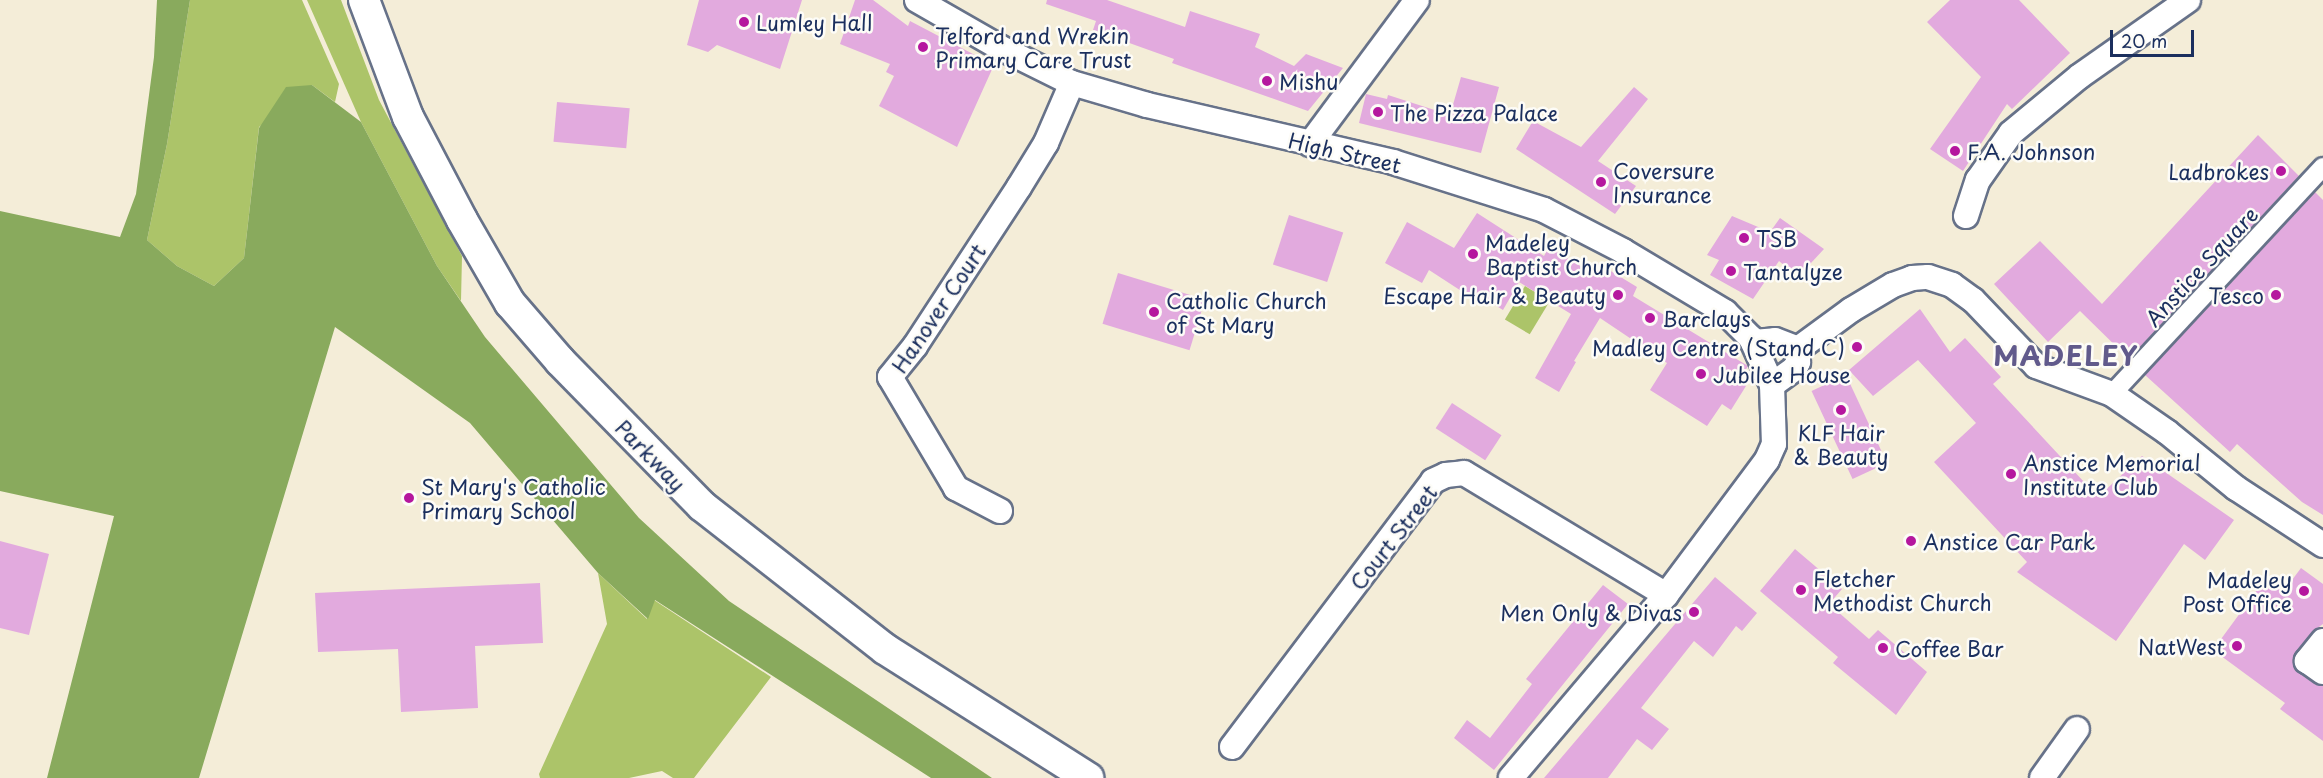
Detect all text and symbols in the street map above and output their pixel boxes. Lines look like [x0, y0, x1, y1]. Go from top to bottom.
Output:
place label: Lumley Hall [756, 9, 875, 35]
marker: Lumley Hall [737, 15, 751, 29]
scale bar [2113, 18, 2197, 56]
place label: Telford and Wrekin Primary Care Trust [935, 22, 1132, 72]
text: 20 m [2121, 27, 2167, 54]
marker: Telford and Wrekin Primary Care Trust [916, 40, 930, 54]
place label: Mishu [1279, 68, 1338, 94]
marker: Mishu [1260, 74, 1274, 88]
place label: The Pizza Palace [1390, 99, 1559, 125]
marker: The Pizza Palace [1371, 105, 1385, 119]
street label: High Street [1286, 127, 1404, 177]
place label: F.A. Johnson [1967, 138, 2095, 164]
marker: F.A. Johnson [1948, 144, 1962, 158]
place label: Coversure Insurance [1613, 157, 1715, 207]
place label: Ladbrokes [2168, 158, 2269, 184]
marker: Ladbrokes [2274, 164, 2288, 178]
marker: Coversure Insurance [1594, 175, 1608, 189]
street label: Anstice Square [2140, 201, 2262, 331]
place label: TSB [1756, 225, 1797, 251]
place label: Madeley Baptist Church [1485, 229, 1638, 279]
marker: TSB [1737, 231, 1751, 245]
street label: Hanover Court [886, 239, 990, 377]
marker: Madeley Baptist Church [1466, 247, 1480, 261]
place label: Tantalyze [1743, 258, 1843, 284]
marker: Tantalyze [1724, 264, 1738, 278]
place label: Escape Hair & Beauty [1382, 282, 1606, 308]
place label: Tesco [2208, 282, 2264, 308]
place label: Catholic Church of St Mary [1166, 287, 1328, 337]
marker: Escape Hair & Beauty [1611, 288, 1625, 302]
marker: Tesco [2269, 288, 2283, 302]
marker: Catholic Church of St Mary [1147, 305, 1161, 319]
place label: Barclays [1662, 305, 1751, 331]
marker: Barclays [1643, 311, 1657, 325]
place label: Madley Centre (Stand C) [1589, 334, 1845, 360]
district label: MADELEY [1993, 339, 2139, 371]
marker: Madley Centre (Stand C) [1850, 340, 1864, 354]
place label: Jubilee House [1713, 361, 1853, 387]
marker: Jubilee House [1694, 367, 1708, 381]
marker: KLF Hair & Beauty [1834, 403, 1848, 417]
street label: Parkway [611, 414, 691, 496]
place label: KLF Hair & Beauty [1793, 419, 1889, 469]
place label: Anstice Memorial Institute Club [2023, 449, 2202, 499]
marker: Anstice Memorial Institute Club [2004, 467, 2018, 481]
place label: St Mary's Catholic Primary School [421, 473, 607, 523]
street label: Court Street [1344, 479, 1442, 595]
marker: St Mary's Catholic Primary School [402, 491, 416, 505]
place label: Anstice Car Park [1923, 528, 2097, 554]
marker: Anstice Car Park [1904, 534, 1918, 548]
place label: Fletcher Methodist Church [1813, 565, 1992, 615]
place label: Madeley Post Office [2182, 566, 2292, 616]
marker: Fletcher Methodist Church [1794, 583, 1808, 597]
marker: Madeley Post Office [2297, 584, 2311, 598]
place label: Men Only & Divas [1501, 599, 1682, 625]
marker: Men Only & Divas [1687, 605, 1701, 619]
place label: NatWest [2138, 633, 2225, 659]
place label: Coffee Bar [1895, 635, 2005, 661]
marker: NatWest [2230, 639, 2244, 653]
marker: Coffee Bar [1876, 641, 1890, 655]

